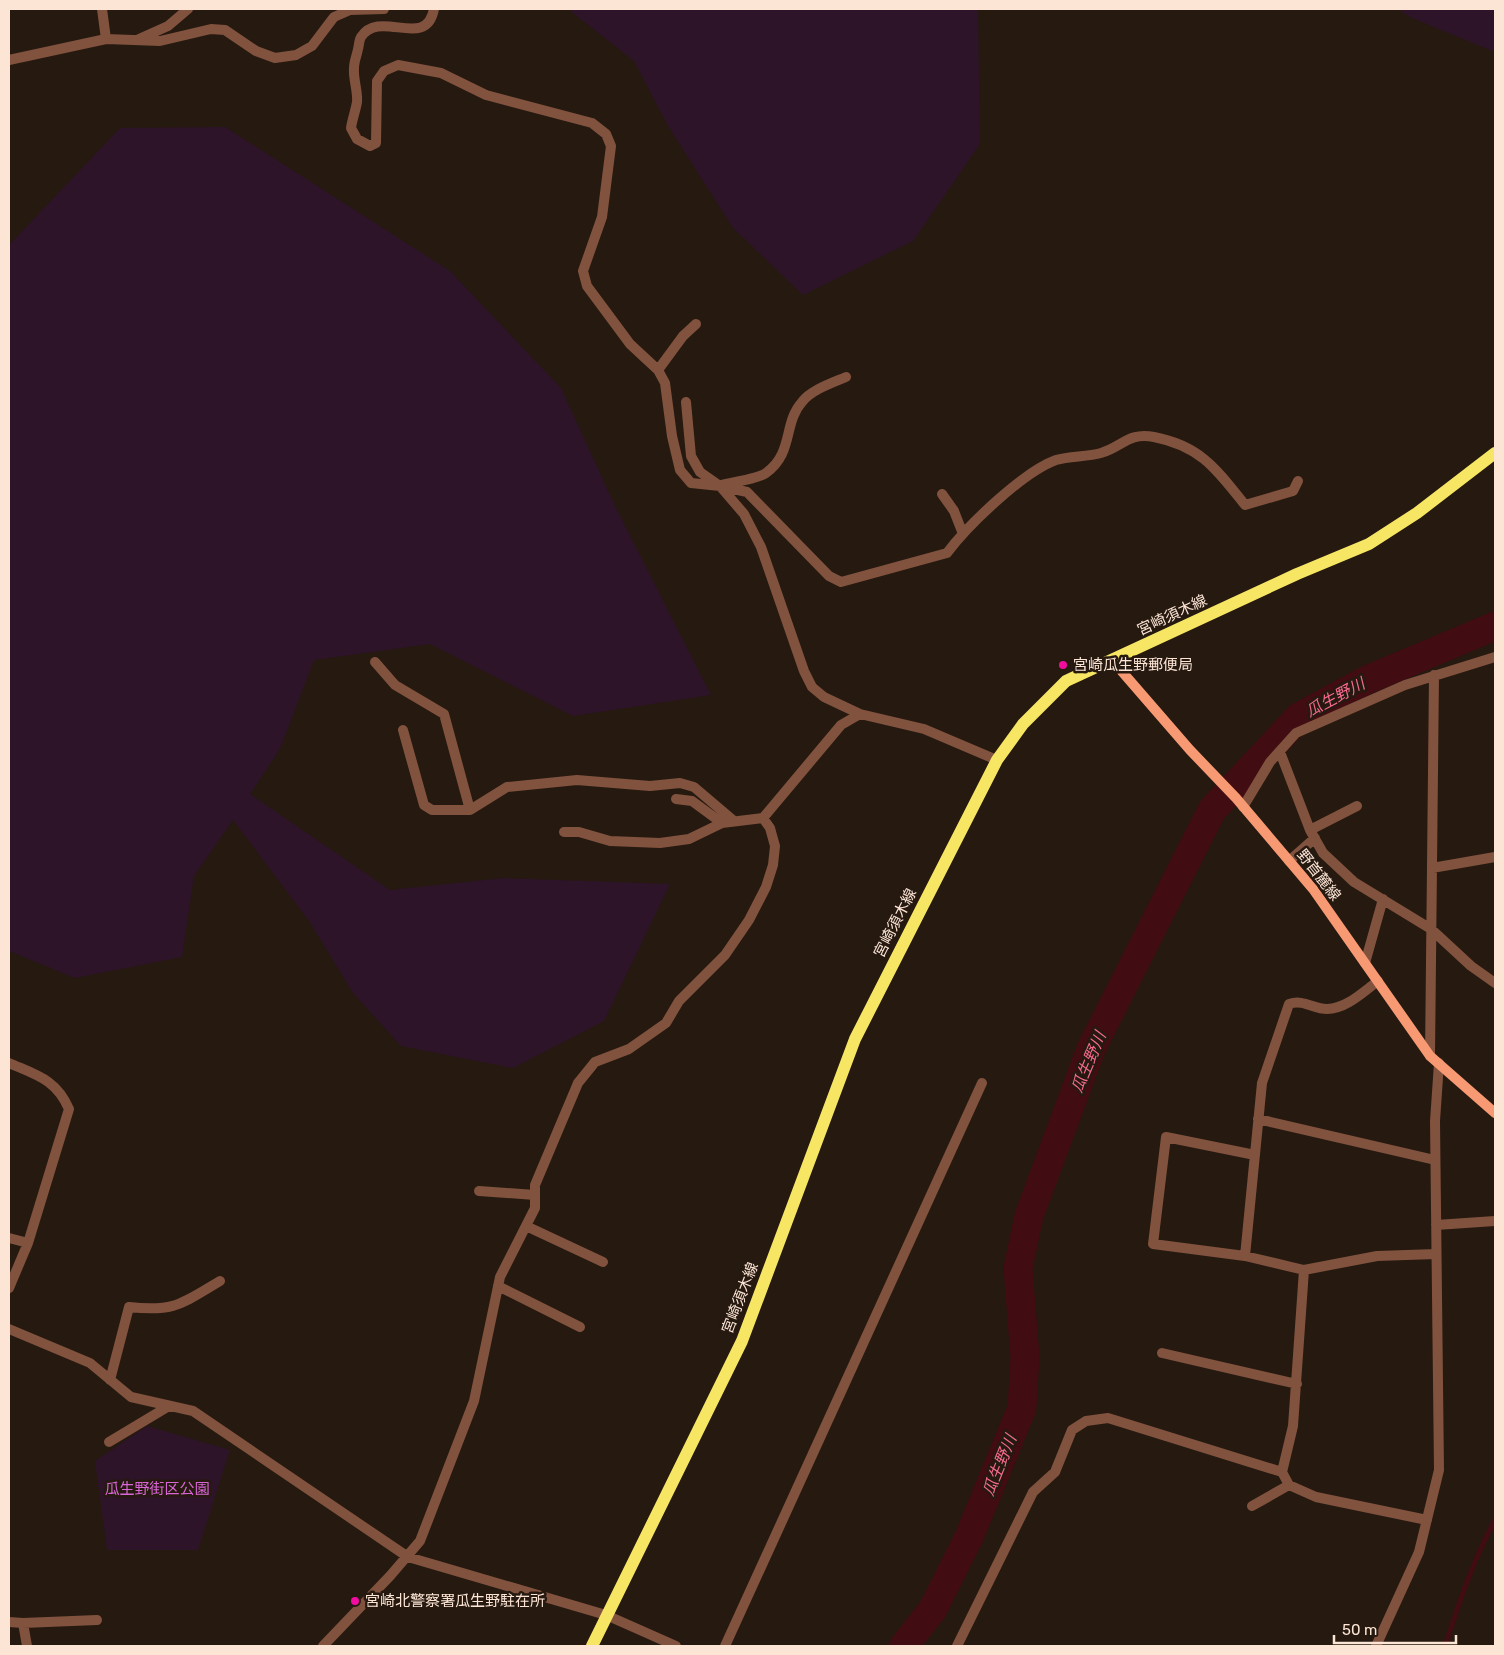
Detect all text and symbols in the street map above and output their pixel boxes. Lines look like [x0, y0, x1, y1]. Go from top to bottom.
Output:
street label: 宮崎須木線 [1134, 591, 1210, 639]
place label: 宮崎瓜生野郵便局 [1073, 656, 1193, 674]
marker: 宮崎瓜生野郵便局 [1057, 659, 1069, 671]
water label: 瓜生野川 [1303, 673, 1370, 721]
street label: 野首麓線 [1293, 846, 1345, 904]
street label: 宮崎須木線 [870, 885, 920, 961]
water label: 瓜生野川 [1067, 1027, 1110, 1095]
street label: 宮崎須木線 [718, 1260, 762, 1336]
water label: 瓜生野川 [979, 1430, 1021, 1498]
park label: 瓜生野街区公園 [104, 1480, 210, 1498]
place label: 宮崎北警察署瓜生野駐在所 [365, 1592, 545, 1610]
marker: 宮崎北警察署瓜生野駐在所 [349, 1595, 361, 1607]
scale bar [1334, 1612, 1456, 1644]
text: 50 m [1342, 1621, 1377, 1639]

